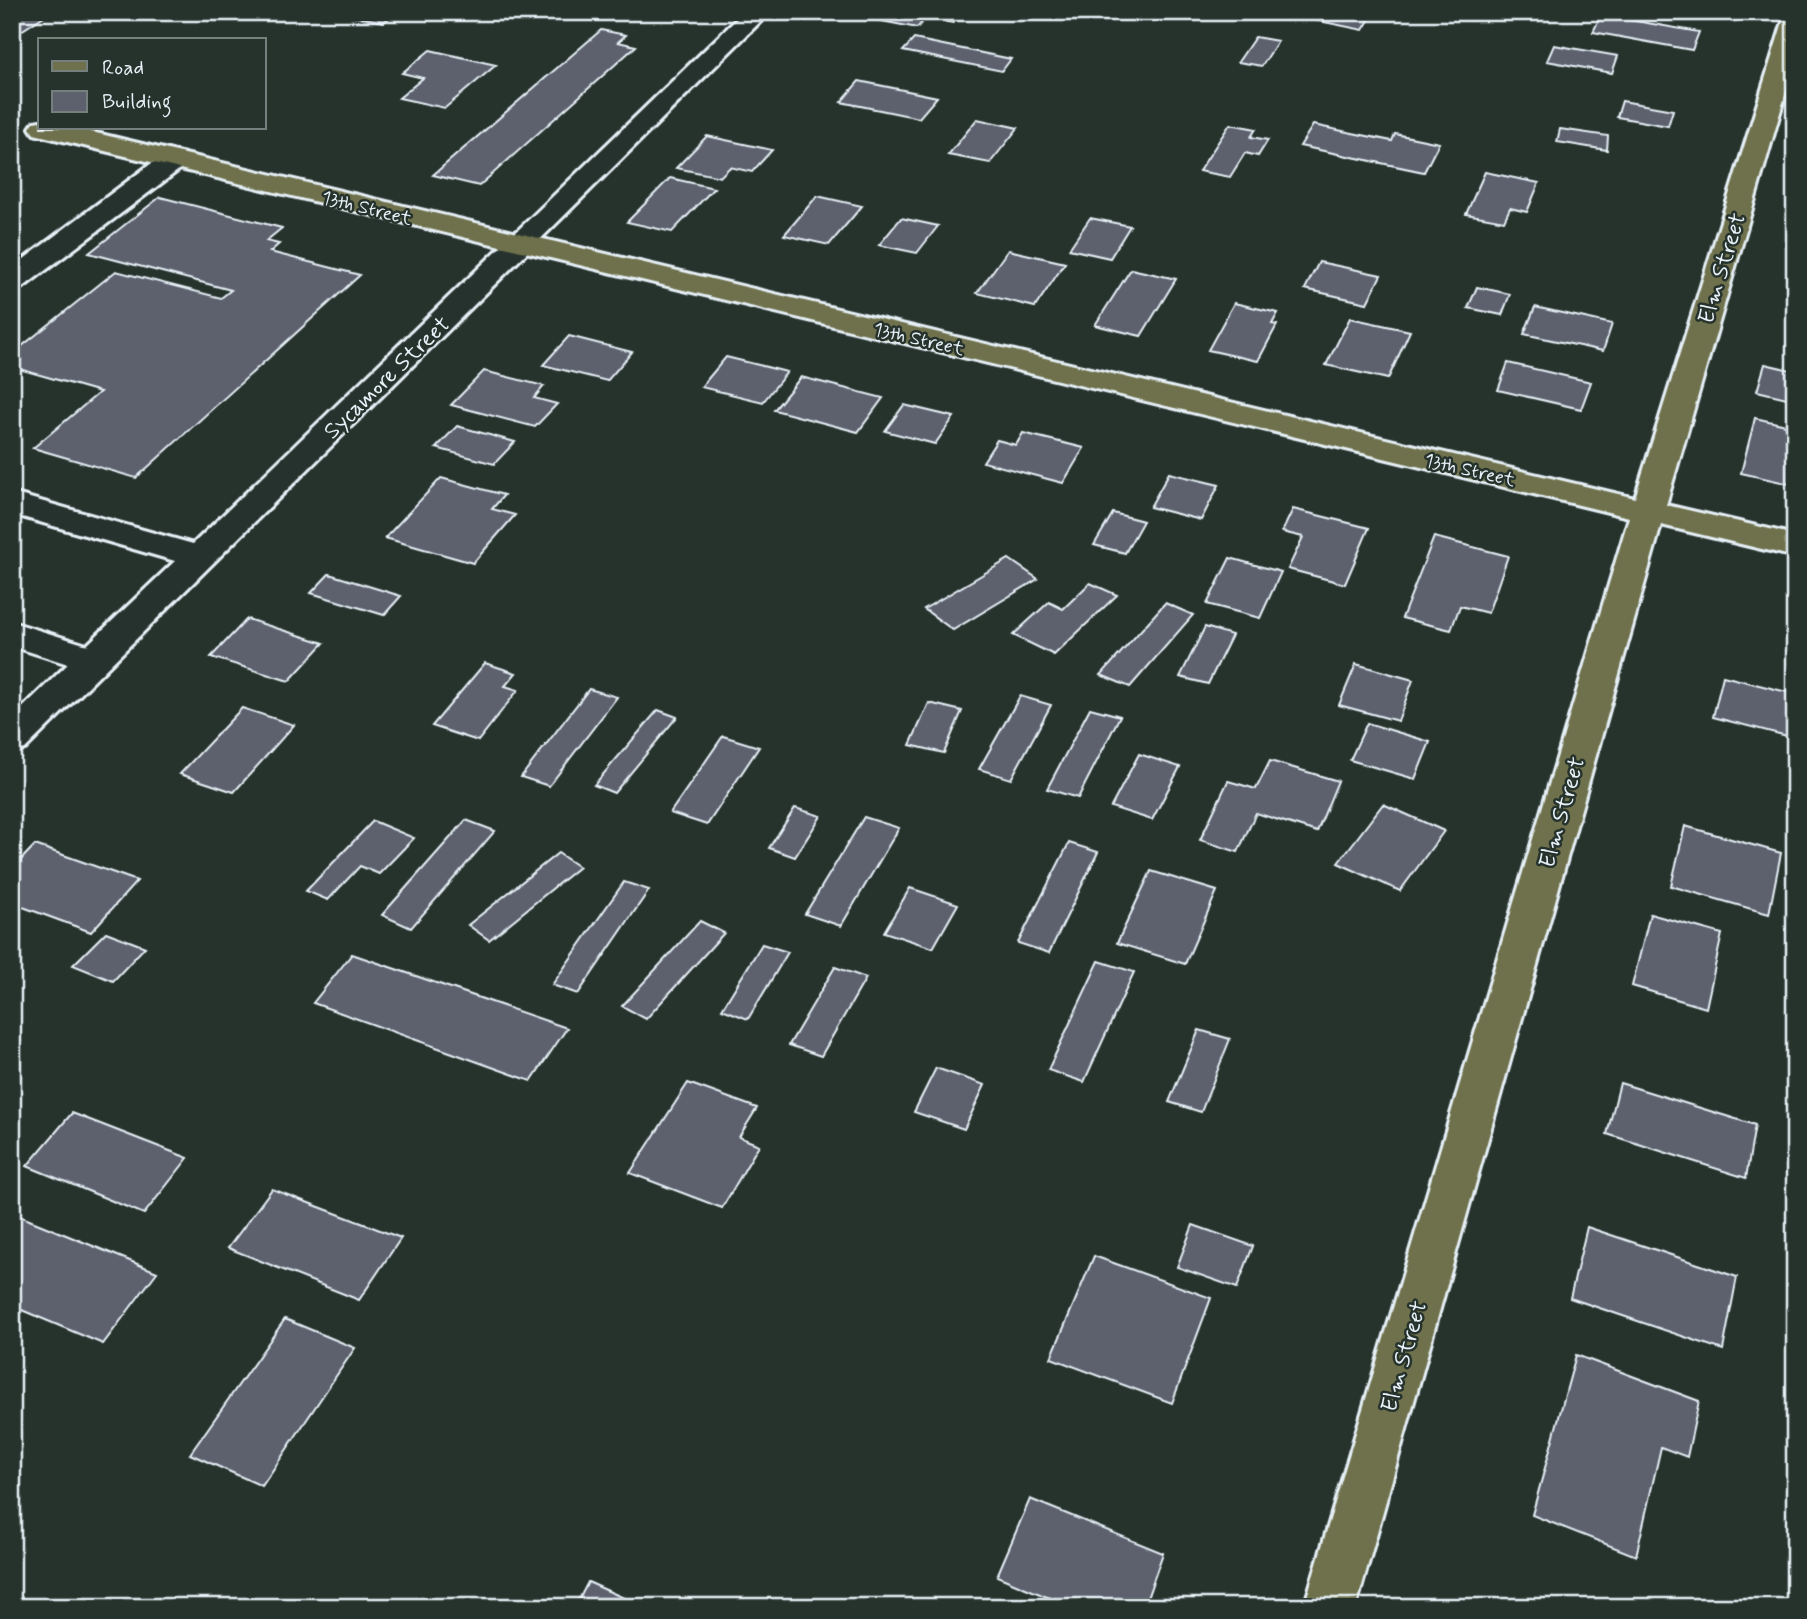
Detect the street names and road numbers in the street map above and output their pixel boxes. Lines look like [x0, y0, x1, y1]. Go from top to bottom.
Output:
street label: 13th Street [319, 185, 414, 232]
street label: Elm Street [1692, 209, 1754, 328]
street label: Sycamore Street [318, 310, 457, 447]
street label: 13th Street [871, 317, 966, 362]
street label: 13th Street [1422, 448, 1517, 493]
street label: Elm Street [1533, 753, 1593, 872]
street label: Elm Street [1375, 1297, 1435, 1416]

